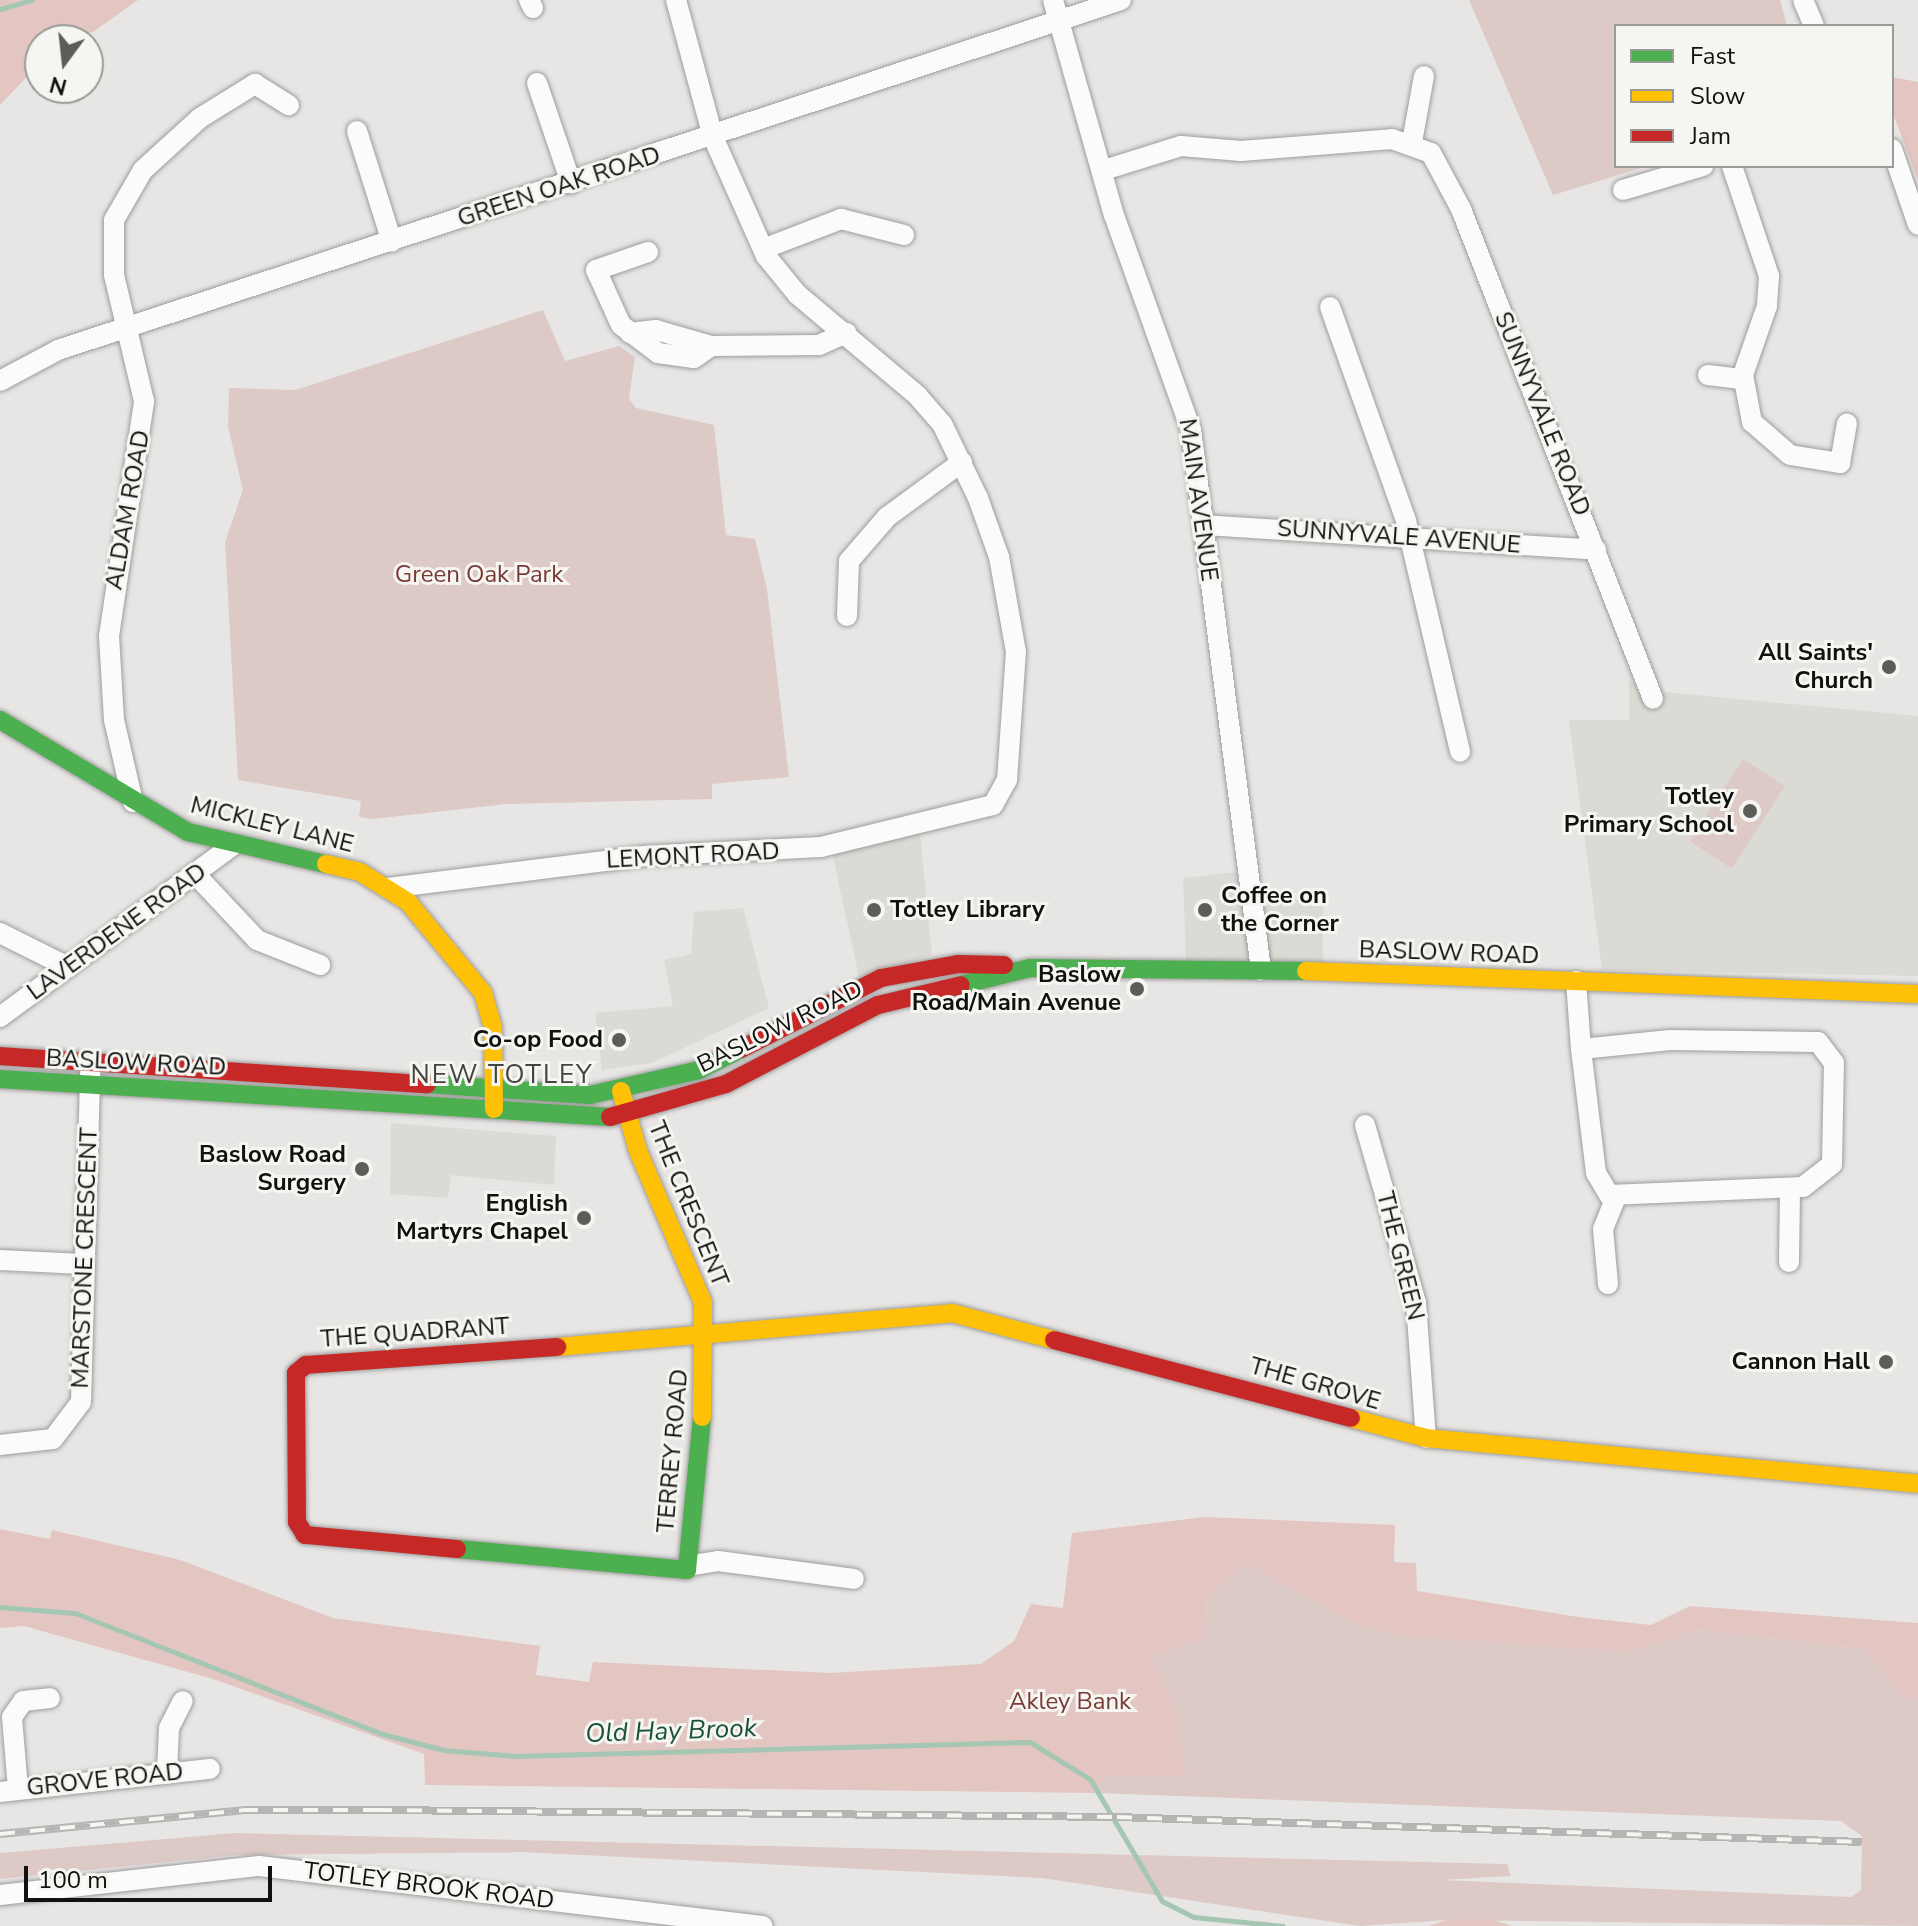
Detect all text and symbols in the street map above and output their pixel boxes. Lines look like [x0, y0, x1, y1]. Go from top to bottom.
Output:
north arrow [24, 24, 104, 104]
legend [1614, 24, 1894, 168]
text: Fast [1690, 40, 1735, 72]
text: N [46, 69, 70, 102]
text: Slow [1690, 80, 1745, 112]
text: Jam [1690, 120, 1731, 152]
street label: GREEN OAK ROAD [454, 141, 664, 233]
street label: SUNNYVALE ROAD [1488, 308, 1596, 520]
street label: MAIN AVENUE [1172, 417, 1224, 583]
street label: ALDAM ROAD [100, 428, 156, 592]
street label: SUNNYVALE AVENUE [1276, 514, 1522, 560]
park label: Green Oak Park [395, 561, 563, 589]
place label: All Saints' Church [1758, 639, 1873, 695]
marker: All Saints' Church [1880, 658, 1898, 676]
place label: Totley Primary School [1564, 783, 1734, 839]
street label: MICKLEY LANE [188, 791, 356, 859]
marker: Totley Primary School [1741, 802, 1759, 820]
street label: LEMONT ROAD [606, 837, 780, 875]
street label: LAVERDENE ROAD [22, 857, 212, 1007]
place label: Coffee on the Corner [1221, 882, 1339, 938]
place label: Totley Library [890, 896, 1045, 924]
marker: Totley Library [865, 901, 883, 919]
marker: Coffee on the Corner [1196, 901, 1214, 919]
street label: BASLOW ROAD [1358, 935, 1540, 971]
place label: Baslow Road/Main Avenue [912, 961, 1121, 1017]
street label: BASLOW ROAD [693, 975, 867, 1079]
marker: Baslow Road/Main Avenue [1128, 980, 1146, 998]
place label: Co-op Food [473, 1026, 603, 1054]
marker: Co-op Food [610, 1031, 628, 1049]
street label: BASLOW ROAD [45, 1044, 227, 1082]
district label: NEW TOTLEY [410, 1059, 594, 1091]
street label: THE CRESCENT [642, 1117, 734, 1291]
street label: MARSTONE CRESCENT [66, 1127, 104, 1389]
place label: Baslow Road Surgery [199, 1141, 346, 1197]
marker: Baslow Road Surgery [353, 1160, 371, 1178]
street label: THE GREEN [1370, 1188, 1430, 1324]
place label: English Martyrs Chapel [396, 1190, 568, 1246]
marker: English Martyrs Chapel [575, 1209, 593, 1227]
street label: THE QUADRANT [320, 1312, 510, 1354]
place label: Cannon Hall [1732, 1348, 1870, 1376]
street label: THE GROVE [1246, 1352, 1384, 1416]
marker: Cannon Hall [1877, 1353, 1895, 1371]
street label: TERREY ROAD [651, 1368, 695, 1534]
park label: Akley Bank [1009, 1688, 1131, 1716]
water label: Old Hay Brook [585, 1712, 757, 1750]
street label: GROVE ROAD [25, 1757, 185, 1803]
scale bar [28, 1850, 276, 1900]
street label: TOTLEY BROOK ROAD [302, 1856, 556, 1916]
text: 100 m [38, 1864, 108, 1896]

